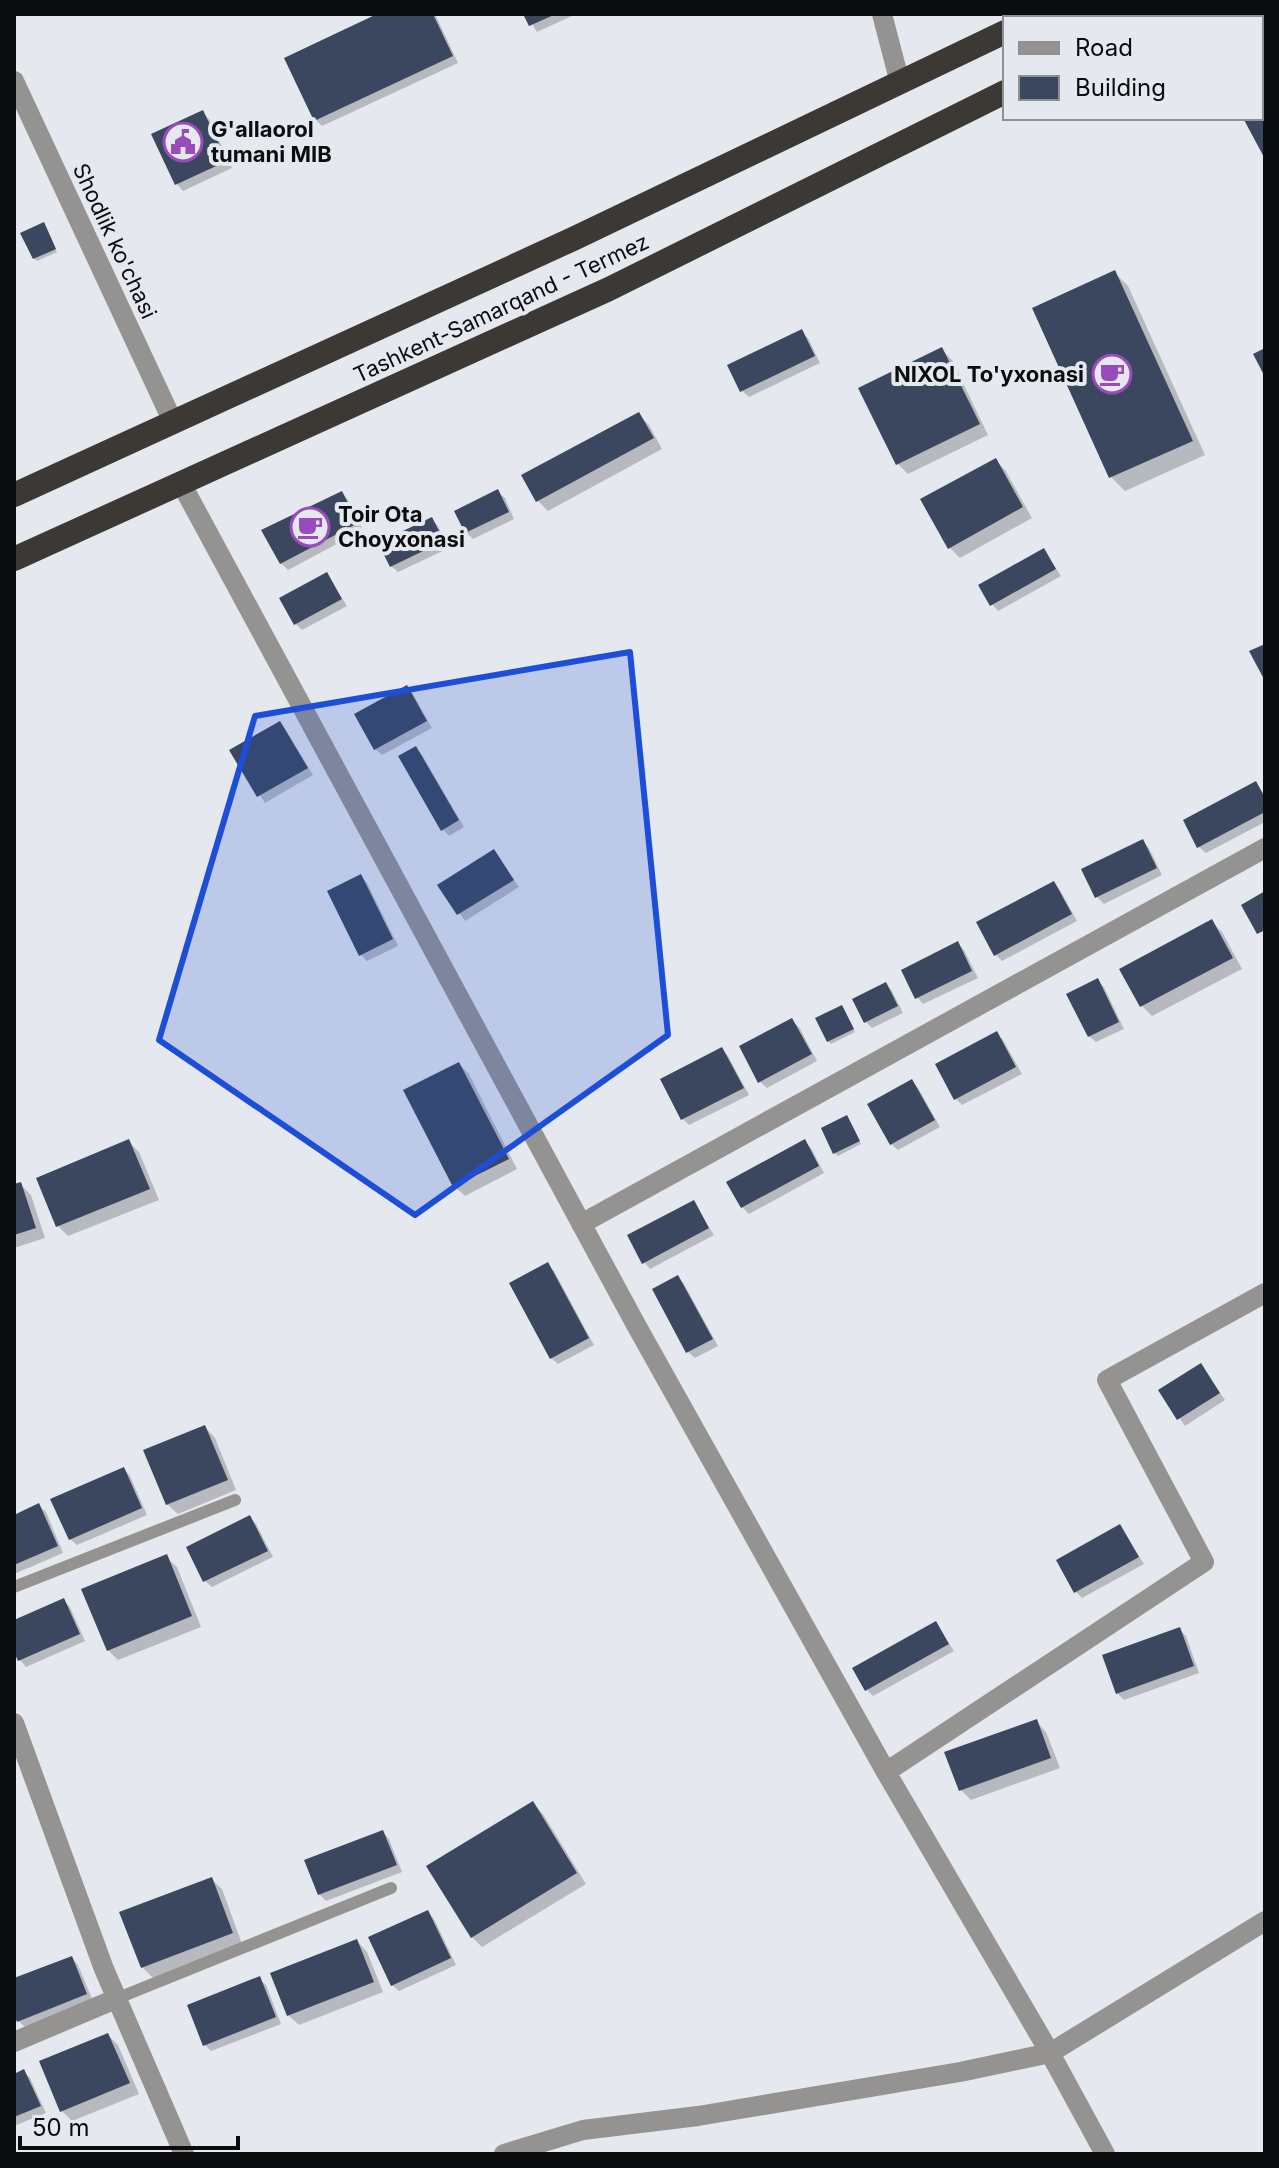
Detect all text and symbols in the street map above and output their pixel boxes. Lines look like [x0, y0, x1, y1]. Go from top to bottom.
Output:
legend [1003, 16, 1263, 120]
text: Road [1075, 33, 1133, 62]
text: Building [1075, 73, 1166, 102]
place label: G'allaorol tumani MIB [211, 116, 332, 167]
public building icon: G'allaorol tumani MIB [162, 121, 204, 163]
street label: Shodlik ko'chasi [68, 159, 162, 323]
street label: Tashkent-Samarqand - Termez [349, 228, 653, 388]
cafe icon: NIXOL To'yxonasi [1091, 353, 1133, 395]
place label: NIXOL To'yxonasi [894, 361, 1084, 387]
place label: Toir Ota Choyxonasi [338, 501, 465, 552]
cafe icon: Toir Ota Choyxonasi [289, 506, 331, 548]
scale bar [20, 2100, 238, 2150]
text: 50 m [32, 2113, 90, 2142]

